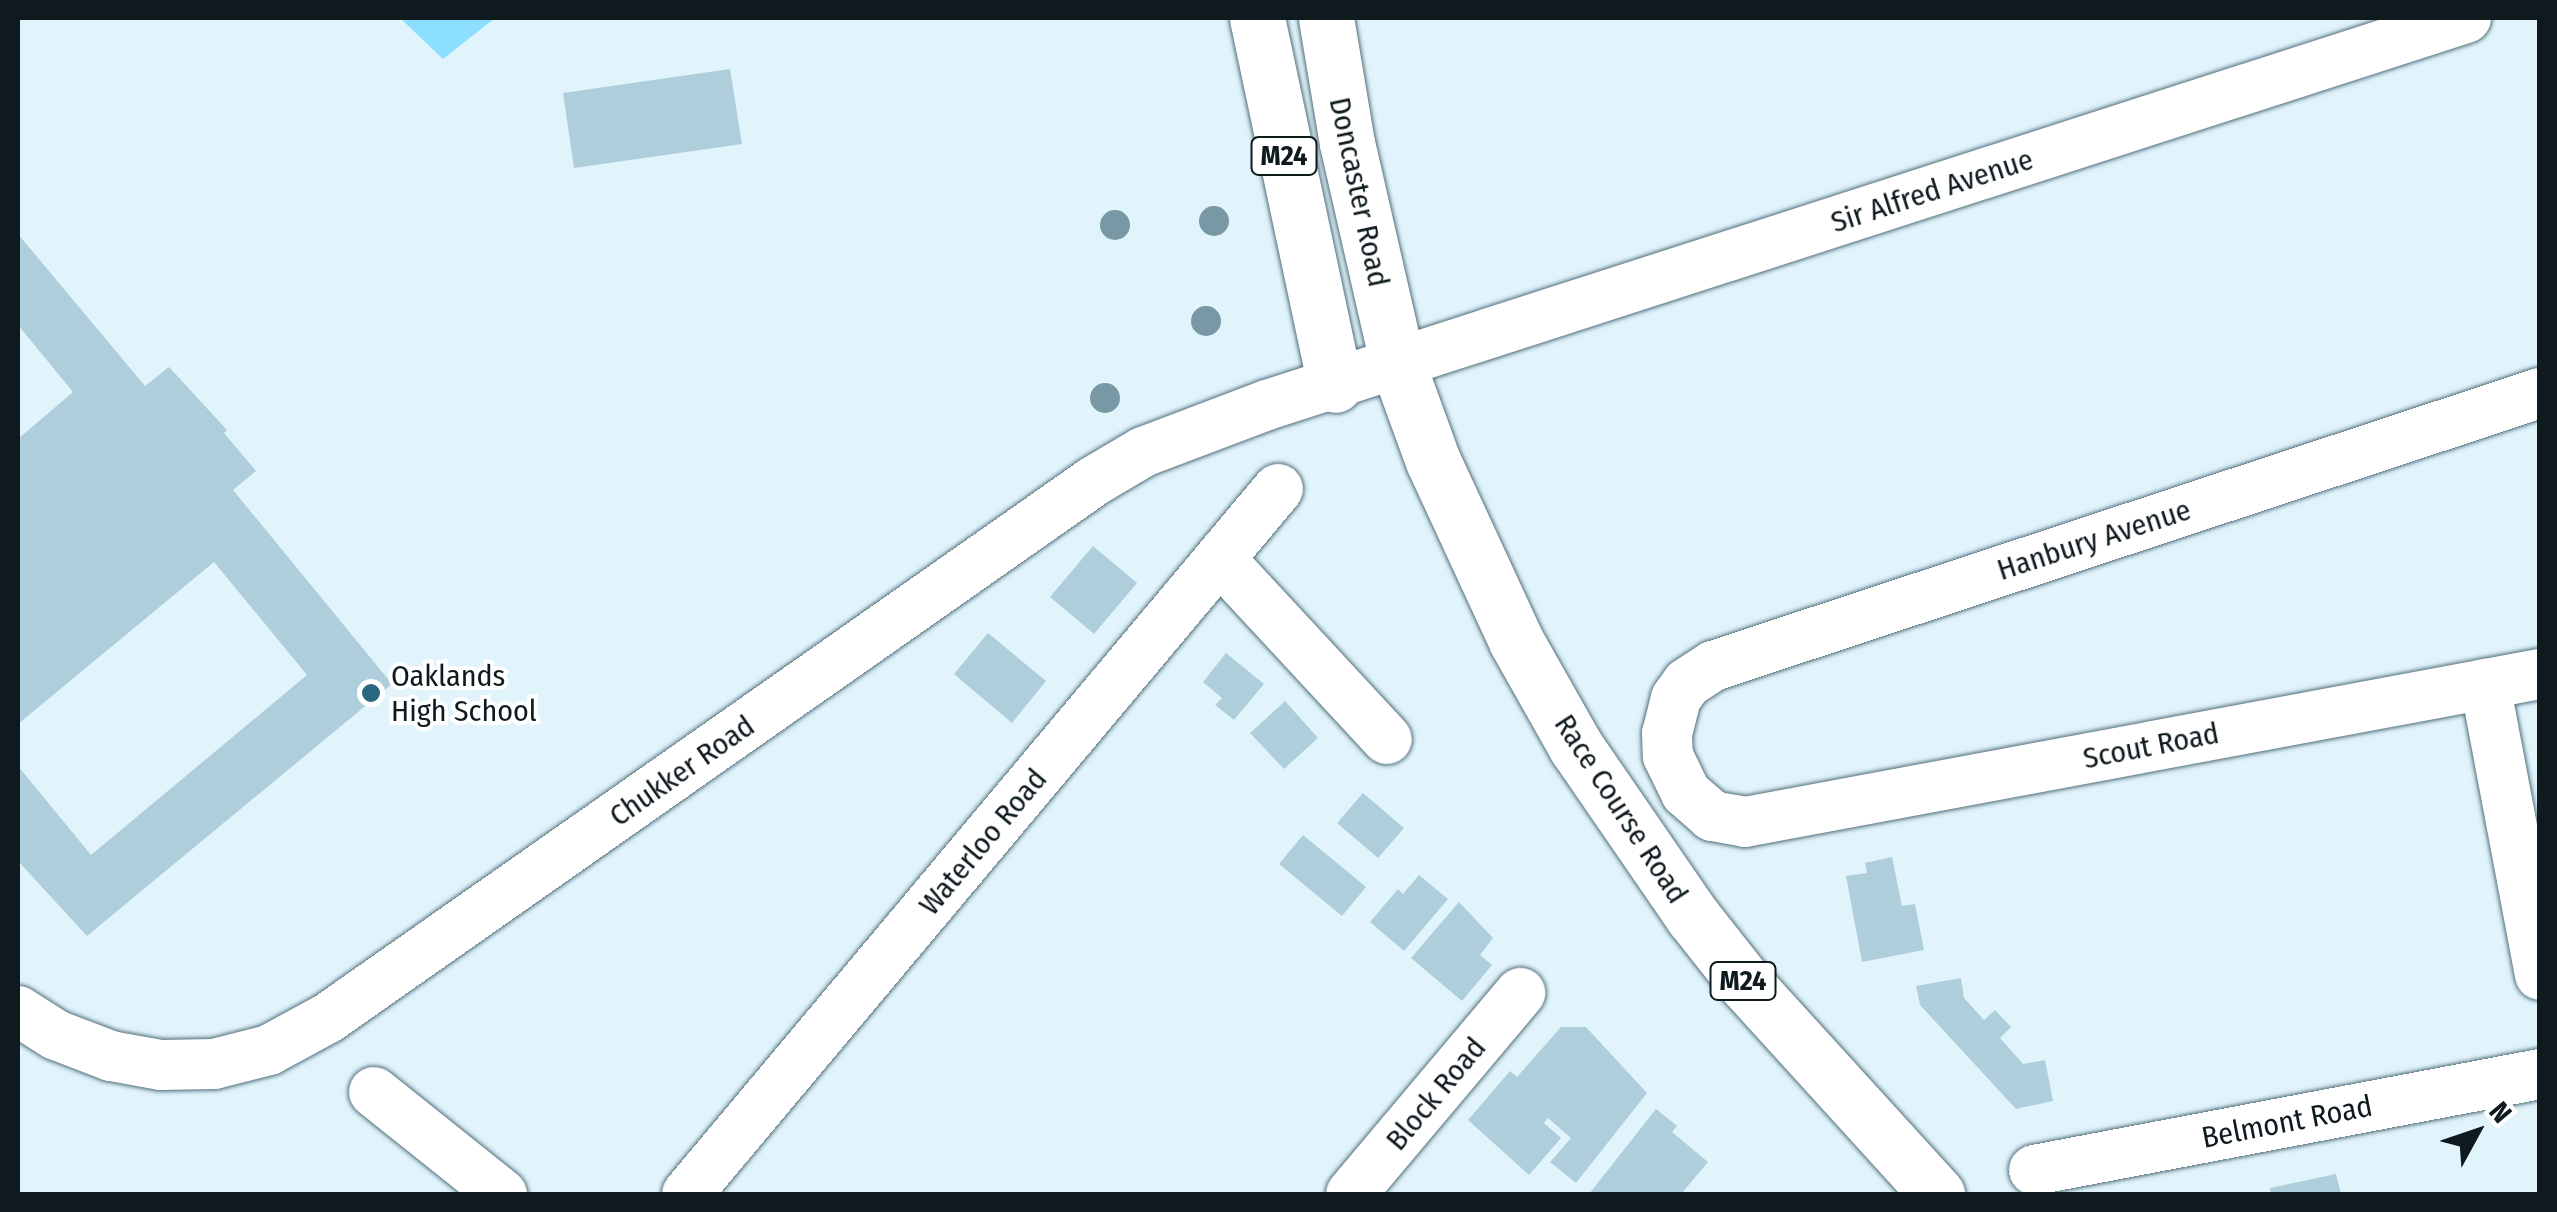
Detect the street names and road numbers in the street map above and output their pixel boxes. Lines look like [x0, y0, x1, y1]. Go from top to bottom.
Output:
street label: Doncaster Road [1321, 94, 1397, 290]
road number: M24 [1249, 133, 1319, 179]
street label: Sir Alfred Avenue [1826, 141, 2038, 241]
street label: Hanbury Avenue [1993, 492, 2195, 588]
street label: Chukker Road [603, 708, 761, 834]
street label: Race Course Road [1547, 708, 1695, 910]
street label: Scout Road [2080, 715, 2222, 777]
street label: Waterloo Road [912, 762, 1054, 922]
road number: M24 [1708, 958, 1778, 1004]
street label: Block Road [1378, 1030, 1494, 1158]
street label: Belmont Road [2199, 1088, 2375, 1156]

